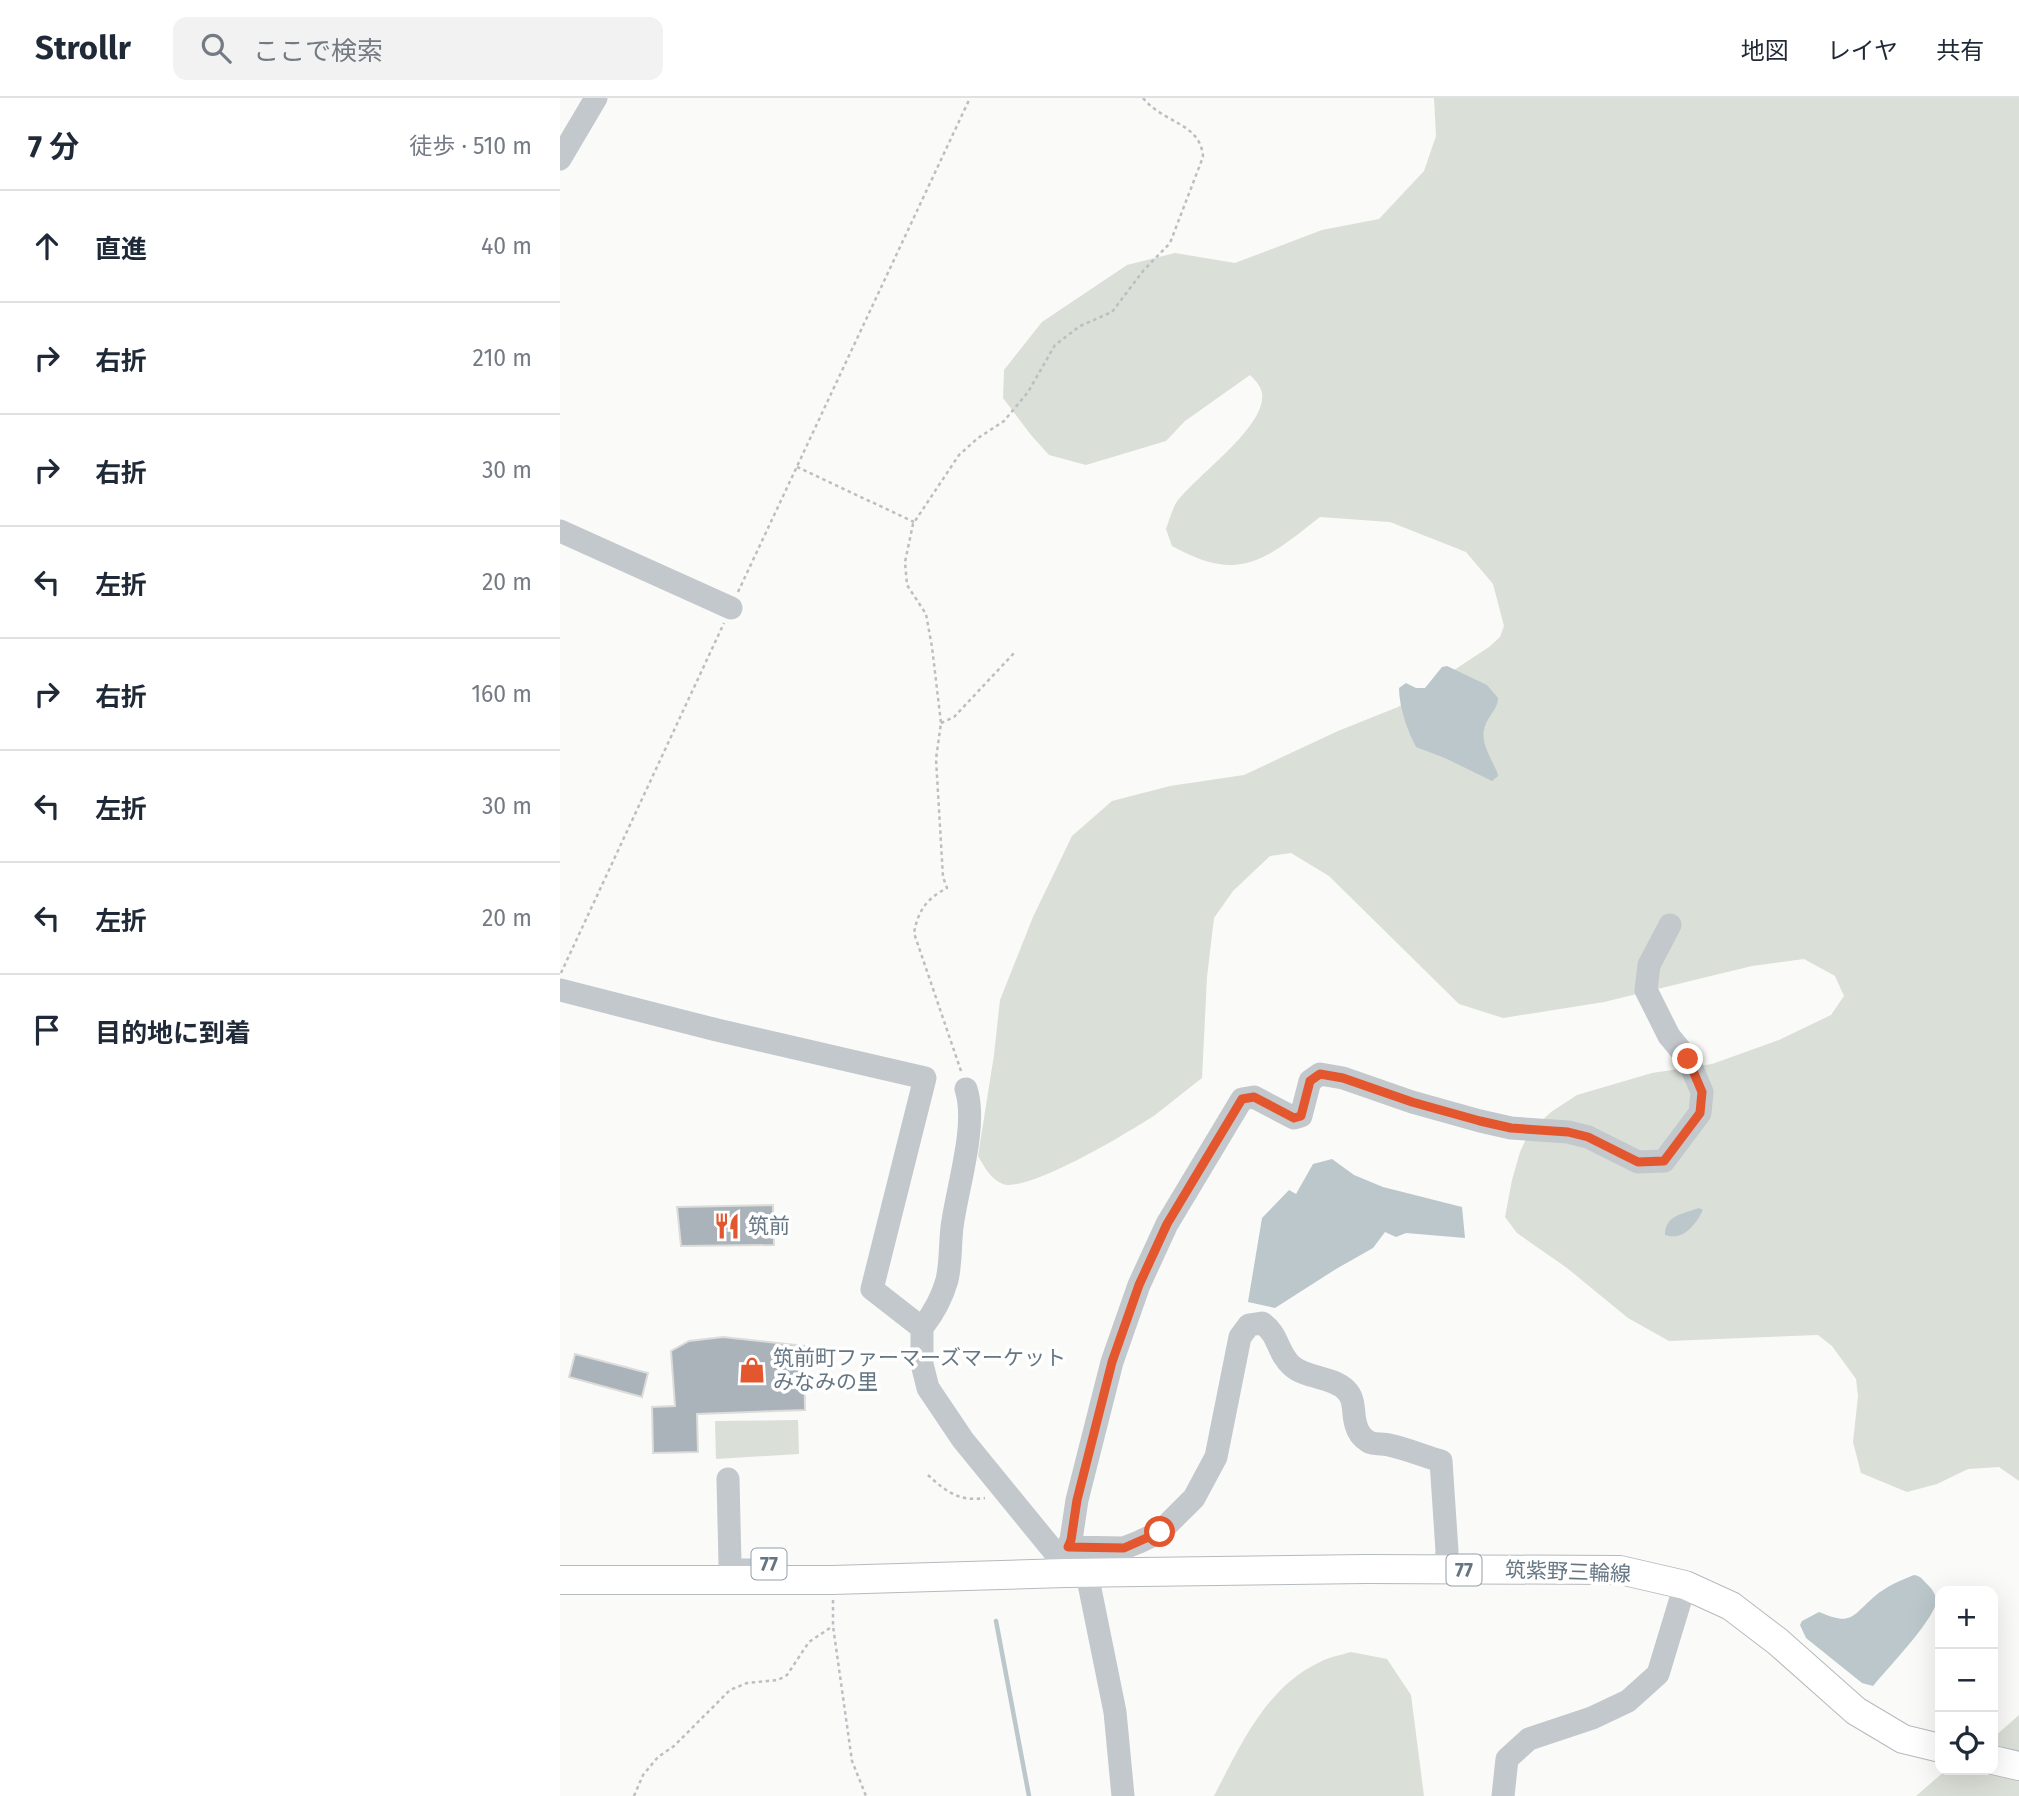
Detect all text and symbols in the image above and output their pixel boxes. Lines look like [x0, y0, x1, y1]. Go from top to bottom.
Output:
search box [173, 17, 663, 80]
text: Strollr [35, 28, 131, 68]
icon: search [197, 29, 235, 67]
text: ここで検索 [253, 36, 383, 67]
text: 地図 [1741, 37, 1789, 65]
text: レイヤ [1827, 37, 1898, 65]
text: 共有 [1936, 37, 1984, 65]
text: 7 分 [28, 129, 79, 165]
text: 徒歩 · 510 m [409, 132, 532, 160]
icon: ahead [28, 227, 66, 265]
text: 40 m [481, 232, 532, 260]
text: 直進 [95, 234, 147, 265]
icon: right [28, 339, 66, 377]
text: 210 m [473, 344, 532, 372]
text: 右折 [95, 346, 147, 377]
icon: right [28, 451, 66, 489]
text: 30 m [482, 456, 532, 484]
text: 右折 [95, 458, 147, 489]
icon: left [28, 563, 66, 601]
text: 20 m [482, 568, 532, 596]
text: 左折 [95, 570, 147, 601]
icon: right [28, 675, 66, 713]
text: 160 m [471, 680, 532, 708]
text: 右折 [95, 682, 147, 713]
icon: left [28, 787, 66, 825]
text: 30 m [482, 792, 532, 820]
text: 左折 [95, 794, 147, 825]
icon: left [28, 899, 66, 937]
text: 20 m [482, 904, 532, 932]
text: 左折 [95, 906, 147, 937]
icon: arrive [28, 1011, 66, 1049]
text: 目的地に到着 [95, 1018, 251, 1049]
route end [1672, 1043, 1703, 1074]
restaurant icon: 筑前 [712, 1211, 742, 1241]
place label: 筑前 [748, 1213, 790, 1239]
place label: 筑前町ファーマーズマーケット みなみの里 [773, 1345, 1066, 1395]
shop icon: 筑前町ファーマーズマーケット みなみの里 [737, 1355, 767, 1385]
route start [1144, 1516, 1175, 1547]
road number: 77 [752, 1548, 787, 1580]
road number: 77 [1446, 1554, 1482, 1586]
street label: 筑紫野三輪線 [1505, 1557, 1631, 1587]
map controls [1935, 1586, 1998, 1775]
button: + [1935, 1586, 1998, 1649]
button: − [1935, 1649, 1998, 1712]
button: locate [1935, 1712, 1998, 1775]

